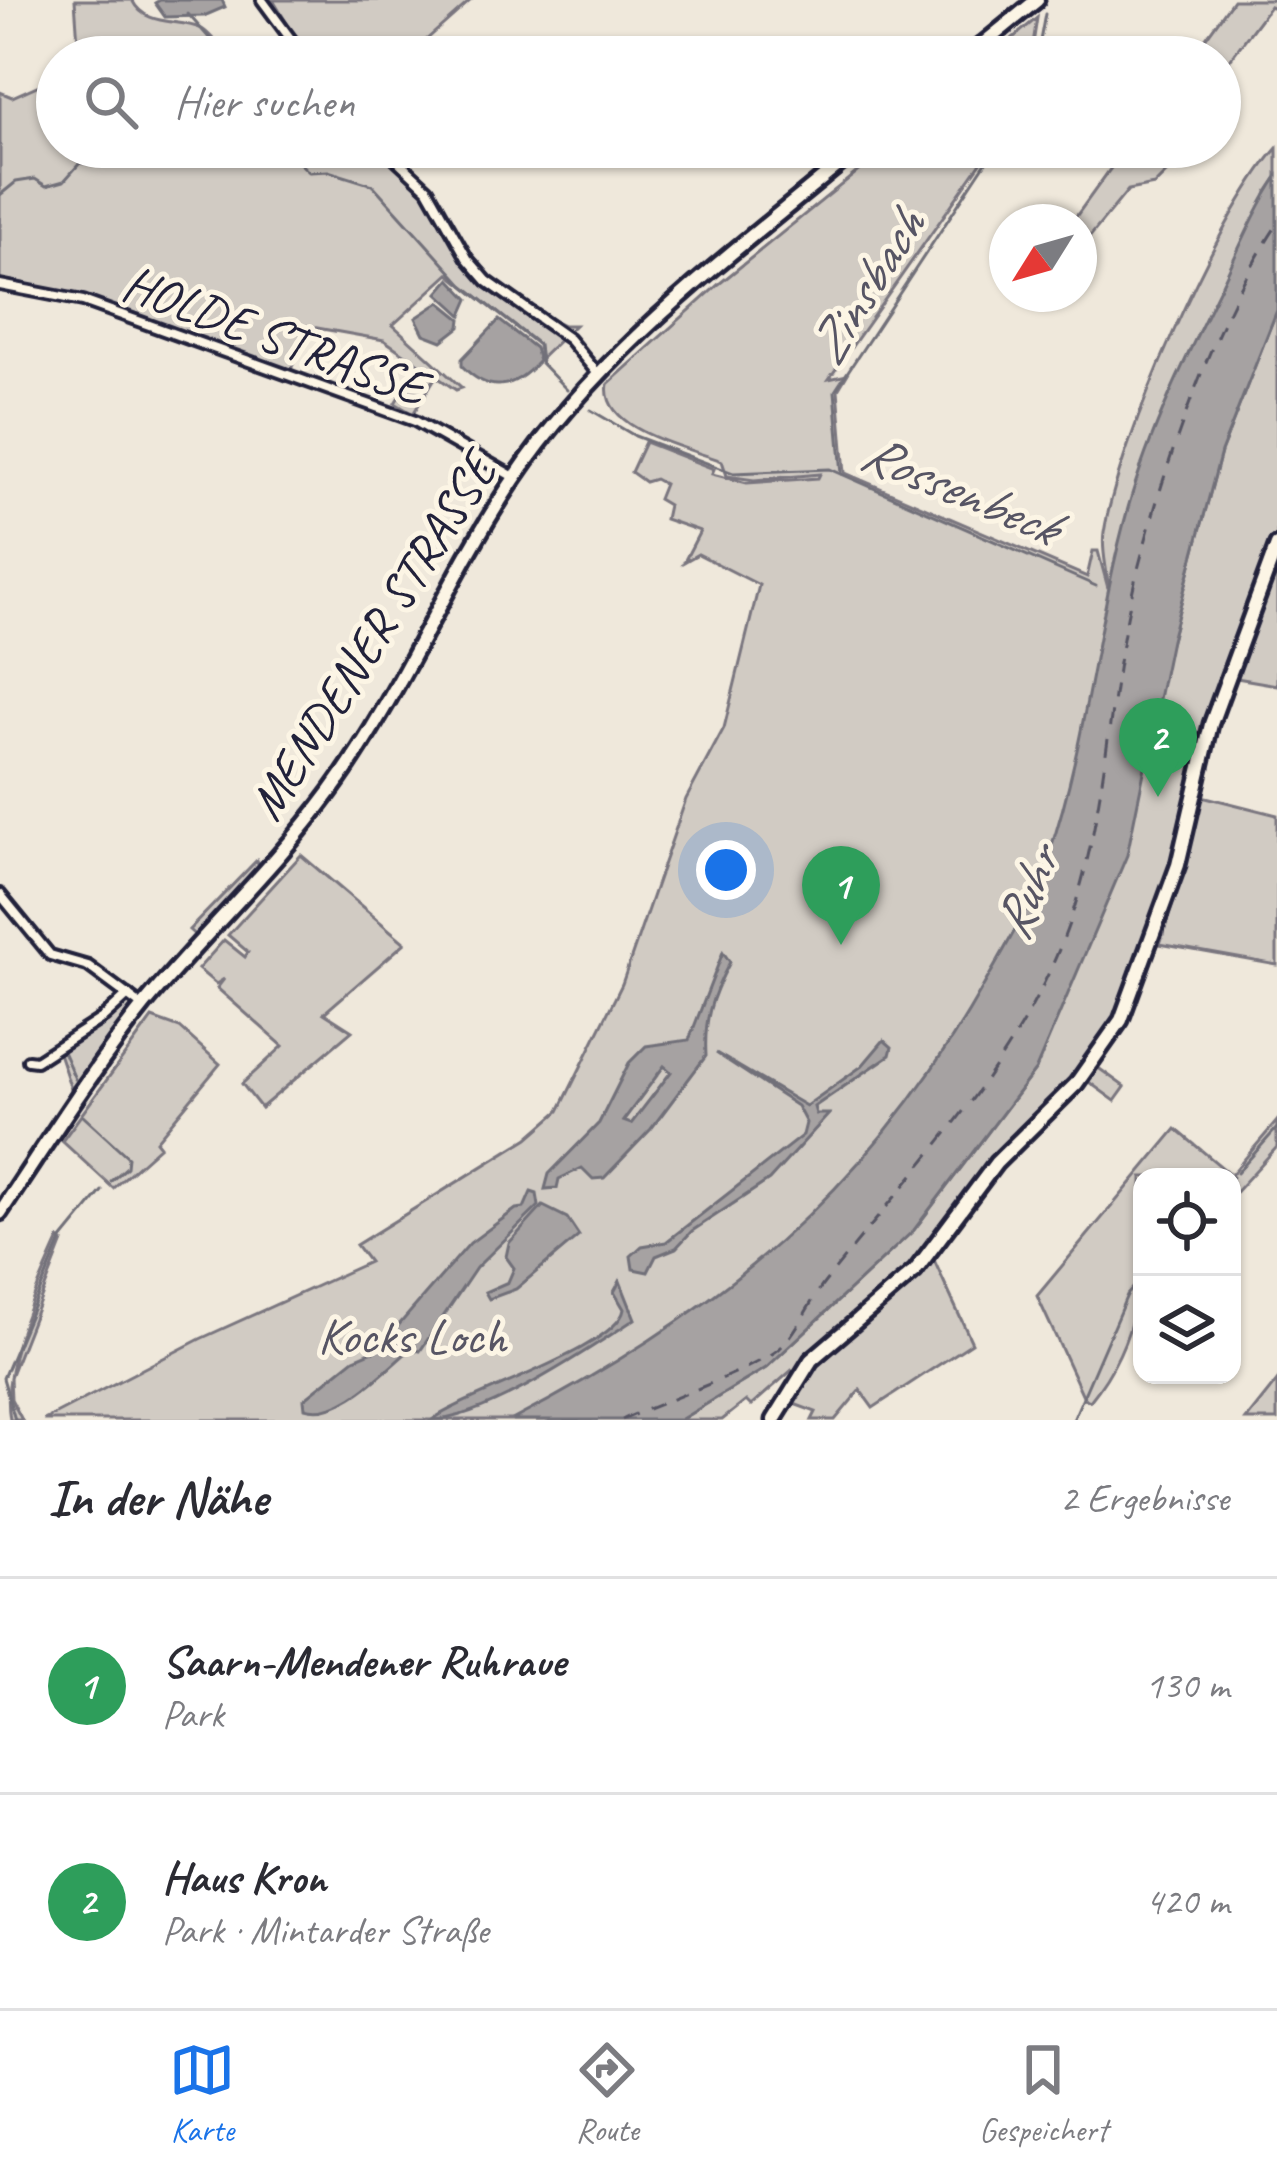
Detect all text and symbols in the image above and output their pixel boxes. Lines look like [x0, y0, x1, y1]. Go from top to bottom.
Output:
search box [36, 36, 1241, 168]
icon: search [78, 69, 144, 135]
text: Hier suchen [174, 74, 354, 131]
water label: Zinsbach [792, 194, 942, 377]
north arrow [989, 204, 1097, 312]
street label: HOLDE STRASSE [114, 251, 440, 421]
water label: Rossenbeck [852, 417, 1077, 564]
street label: MENDENER STRASSE [234, 437, 513, 831]
pin: 2 [1119, 698, 1197, 797]
water label: Ruhr [977, 831, 1077, 949]
your location [696, 840, 756, 900]
pin: 1 [802, 846, 880, 945]
map controls [1133, 1168, 1241, 1384]
button: locate [1133, 1168, 1241, 1276]
button: layers [1133, 1276, 1241, 1384]
park label: Kocks Loch [318, 1304, 508, 1368]
text: In der Nähe [48, 1466, 267, 1530]
text: 2 Ergebnisse [1060, 1474, 1229, 1523]
text: Saarn-Mendener Ruhraue [162, 1633, 565, 1690]
text: 1 [78, 1661, 96, 1710]
text: 130 m [1145, 1661, 1229, 1710]
text: Park [162, 1690, 224, 1739]
text: Haus Kron [162, 1849, 326, 1906]
text: 2 [78, 1877, 96, 1926]
text: 420 m [1145, 1877, 1229, 1926]
text: Park · Mintarder Straße [162, 1906, 488, 1955]
tab: Karte [169, 2037, 235, 2151]
tab: Route [574, 2037, 640, 2151]
tab: Gespeichert [979, 2037, 1108, 2151]

